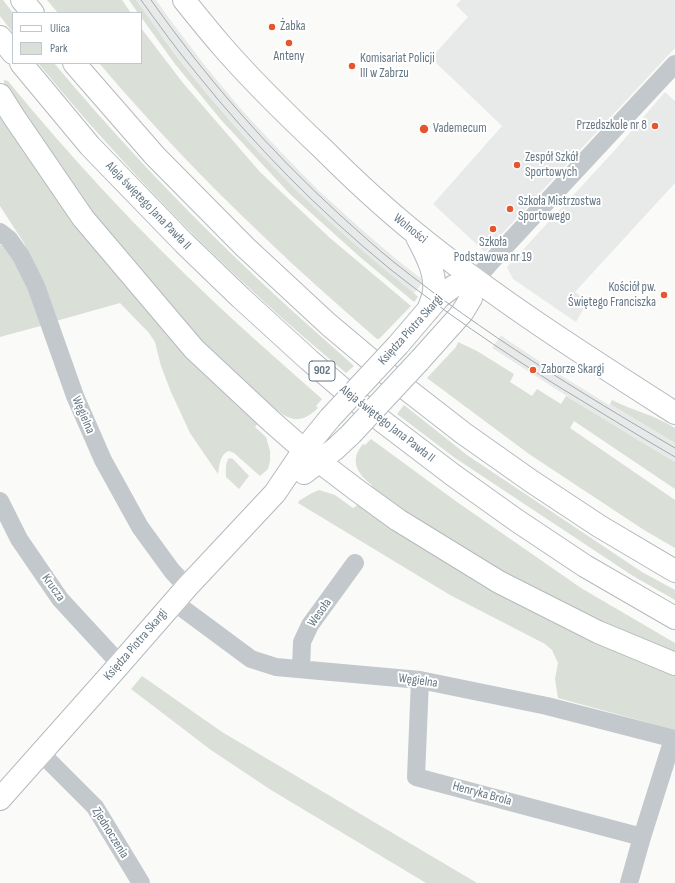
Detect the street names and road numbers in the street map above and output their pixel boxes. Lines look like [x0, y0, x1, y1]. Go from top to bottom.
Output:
street label: Aleja świętego Jana Pawła II [102, 159, 194, 253]
street label: Wolności [390, 211, 430, 247]
street label: Księdza Piotra Skargi [375, 291, 447, 369]
road number: 902 [309, 361, 335, 381]
street label: Aleja świętego Jana Pawła II [336, 382, 438, 466]
street label: Węgielna [68, 394, 98, 436]
street label: Krucza [38, 571, 68, 605]
street label: Wesoła [305, 596, 335, 630]
street label: Księdza Piotra Skargi [101, 606, 171, 684]
street label: Węgielna [397, 671, 439, 691]
street label: Henryka Brola [451, 779, 513, 809]
street label: Zjednoczenia [88, 805, 132, 861]

